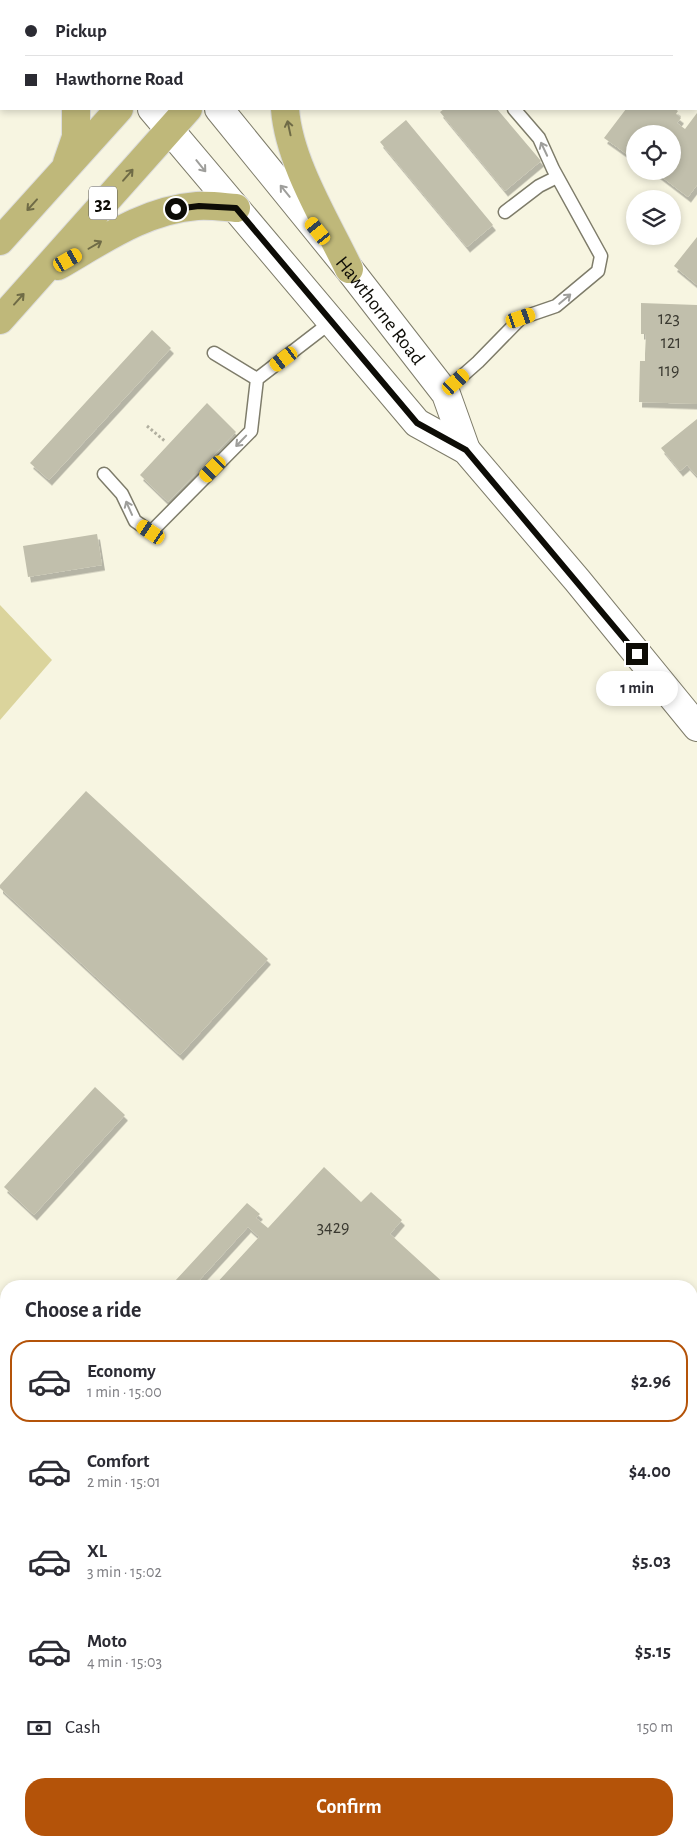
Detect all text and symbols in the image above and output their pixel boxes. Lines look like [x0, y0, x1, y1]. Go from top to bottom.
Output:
text: Pickup [55, 22, 107, 41]
text: Hawthorne Road [55, 70, 184, 89]
one-way arrow [284, 121, 293, 137]
map controls [626, 125, 681, 245]
button: locate [626, 125, 681, 180]
one-way arrow [538, 142, 548, 157]
one-way arrow [195, 159, 206, 172]
one-way arrow [122, 169, 133, 182]
one-way arrow [280, 184, 291, 197]
road number: 32 [89, 187, 117, 220]
button: layers [626, 190, 681, 245]
route start [165, 198, 187, 220]
one-way arrow [27, 199, 38, 212]
car [302, 215, 333, 247]
one-way arrow [87, 239, 102, 249]
car [51, 246, 84, 274]
street label: Hawthorne Road [332, 253, 428, 369]
one-way arrow [13, 293, 25, 306]
one-way arrow [558, 294, 571, 305]
car [504, 306, 537, 330]
house number: 123 [658, 310, 680, 328]
house number: 121 [661, 334, 681, 352]
car [267, 344, 300, 374]
house number: 119 [659, 362, 679, 380]
car [439, 366, 472, 398]
one-way arrow [235, 435, 247, 447]
car [197, 453, 228, 485]
one-way arrow [123, 501, 133, 516]
car [134, 517, 167, 547]
route end [626, 643, 648, 665]
callout: 1 min [596, 672, 678, 706]
text: 1 min [620, 680, 654, 696]
house number: 3429 [317, 1219, 349, 1237]
text: Choose a ride [25, 1299, 141, 1321]
icon: car [27, 1359, 72, 1404]
text: Economy [87, 1362, 156, 1381]
text: $2.96 [631, 1372, 671, 1391]
text: 1 min · 15:00 [87, 1384, 162, 1400]
icon: car [27, 1449, 72, 1494]
text: Comfort [87, 1452, 149, 1471]
text: $4.00 [629, 1462, 671, 1481]
text: 2 min · 15:01 [87, 1474, 161, 1490]
icon: car [27, 1539, 72, 1584]
text: XL [87, 1542, 107, 1561]
text: $5.03 [632, 1552, 671, 1571]
text: 3 min · 15:02 [87, 1564, 162, 1580]
icon: car [27, 1629, 72, 1674]
text: Moto [87, 1632, 127, 1651]
text: $5.15 [635, 1642, 671, 1661]
text: 4 min · 15:03 [87, 1654, 162, 1670]
icon: cash [25, 1714, 53, 1742]
text: Cash [65, 1718, 101, 1737]
text: 150 m [637, 1719, 673, 1735]
button: Confirm [25, 1778, 673, 1836]

